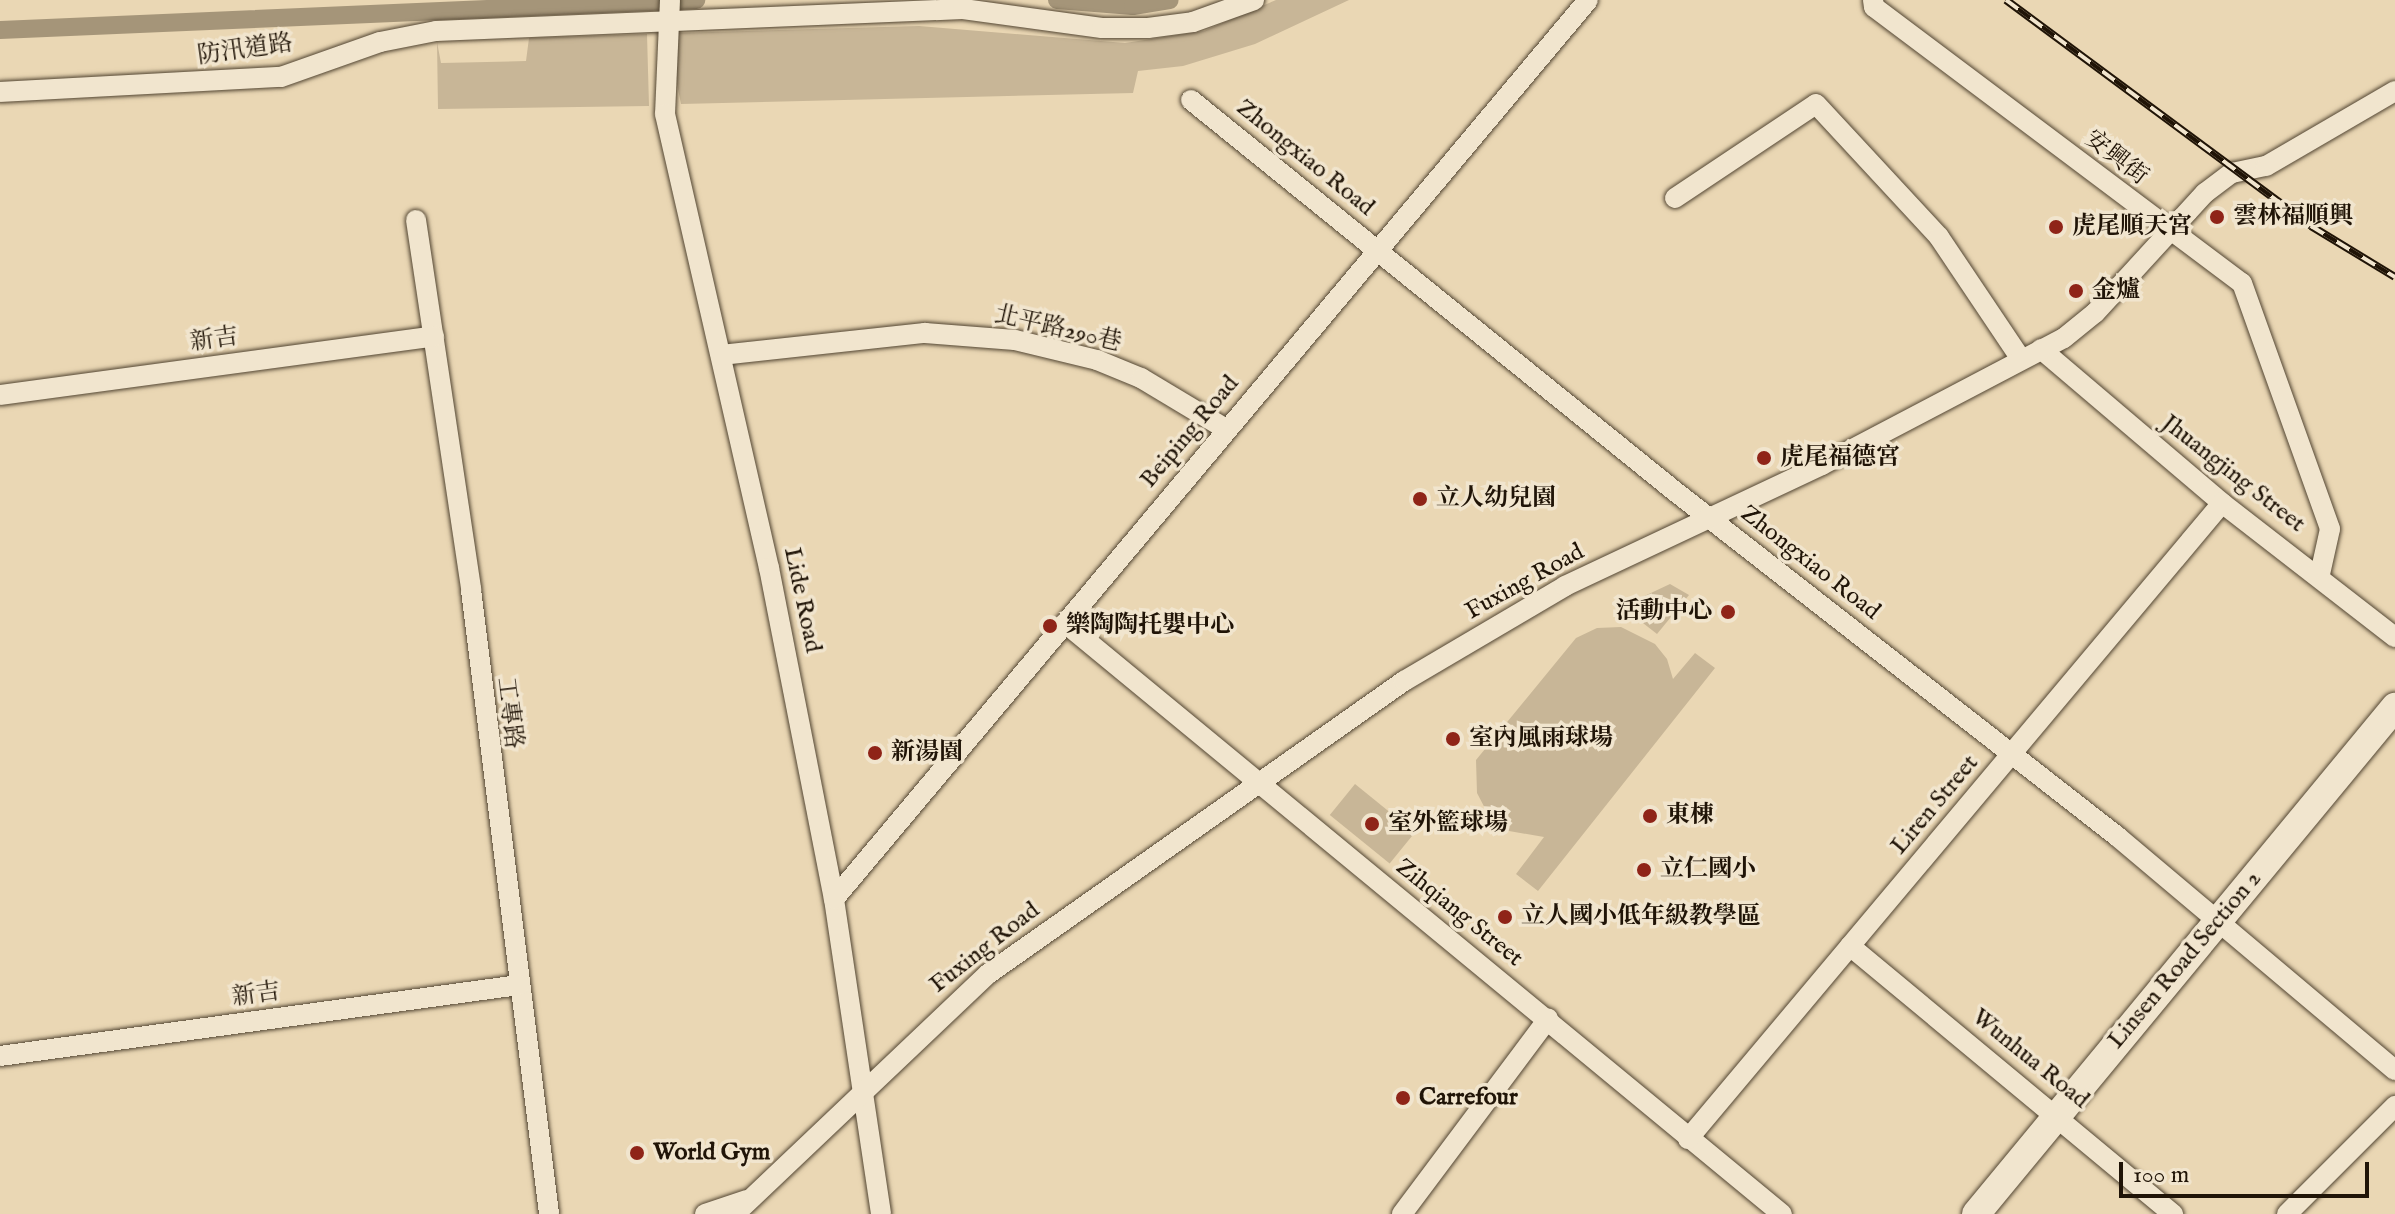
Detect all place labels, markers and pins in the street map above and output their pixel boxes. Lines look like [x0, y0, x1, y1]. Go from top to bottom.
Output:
place label: 雲林福順興 [2233, 203, 2353, 231]
marker: 雲林福順興 [2208, 208, 2226, 226]
place label: 虎尾順天宮 [2072, 213, 2192, 241]
marker: 虎尾順天宮 [2047, 218, 2065, 236]
place label: 金爐 [2092, 277, 2140, 305]
marker: 金爐 [2067, 282, 2085, 300]
place label: 虎尾福德宮 [1780, 444, 1900, 472]
marker: 虎尾福德宮 [1755, 449, 1773, 467]
place label: 立人幼兒園 [1436, 485, 1556, 513]
marker: 立人幼兒園 [1411, 490, 1429, 508]
place label: 活動中心 [1616, 598, 1712, 626]
marker: 活動中心 [1719, 603, 1737, 621]
place label: 樂陶陶托嬰中心 [1066, 612, 1234, 640]
marker: 樂陶陶托嬰中心 [1041, 617, 1059, 635]
place label: 室內風雨球場 [1469, 725, 1613, 753]
marker: 室內風雨球場 [1444, 730, 1462, 748]
place label: 新湯園 [891, 739, 963, 767]
marker: 新湯園 [866, 744, 884, 762]
place label: 東棟 [1666, 802, 1714, 830]
marker: 東棟 [1641, 807, 1659, 825]
place label: 室外籃球場 [1388, 810, 1508, 838]
marker: 室外籃球場 [1363, 815, 1381, 833]
place label: 立仁國小 [1660, 856, 1756, 884]
marker: 立仁國小 [1635, 861, 1653, 879]
place label: 立人國小低年級教學區 [1521, 903, 1761, 931]
marker: 立人國小低年級教學區 [1496, 908, 1514, 926]
place label: Carrefour [1419, 1084, 1518, 1112]
marker: Carrefour [1394, 1089, 1412, 1107]
place label: World Gym [653, 1139, 770, 1167]
marker: World Gym [628, 1144, 646, 1162]

